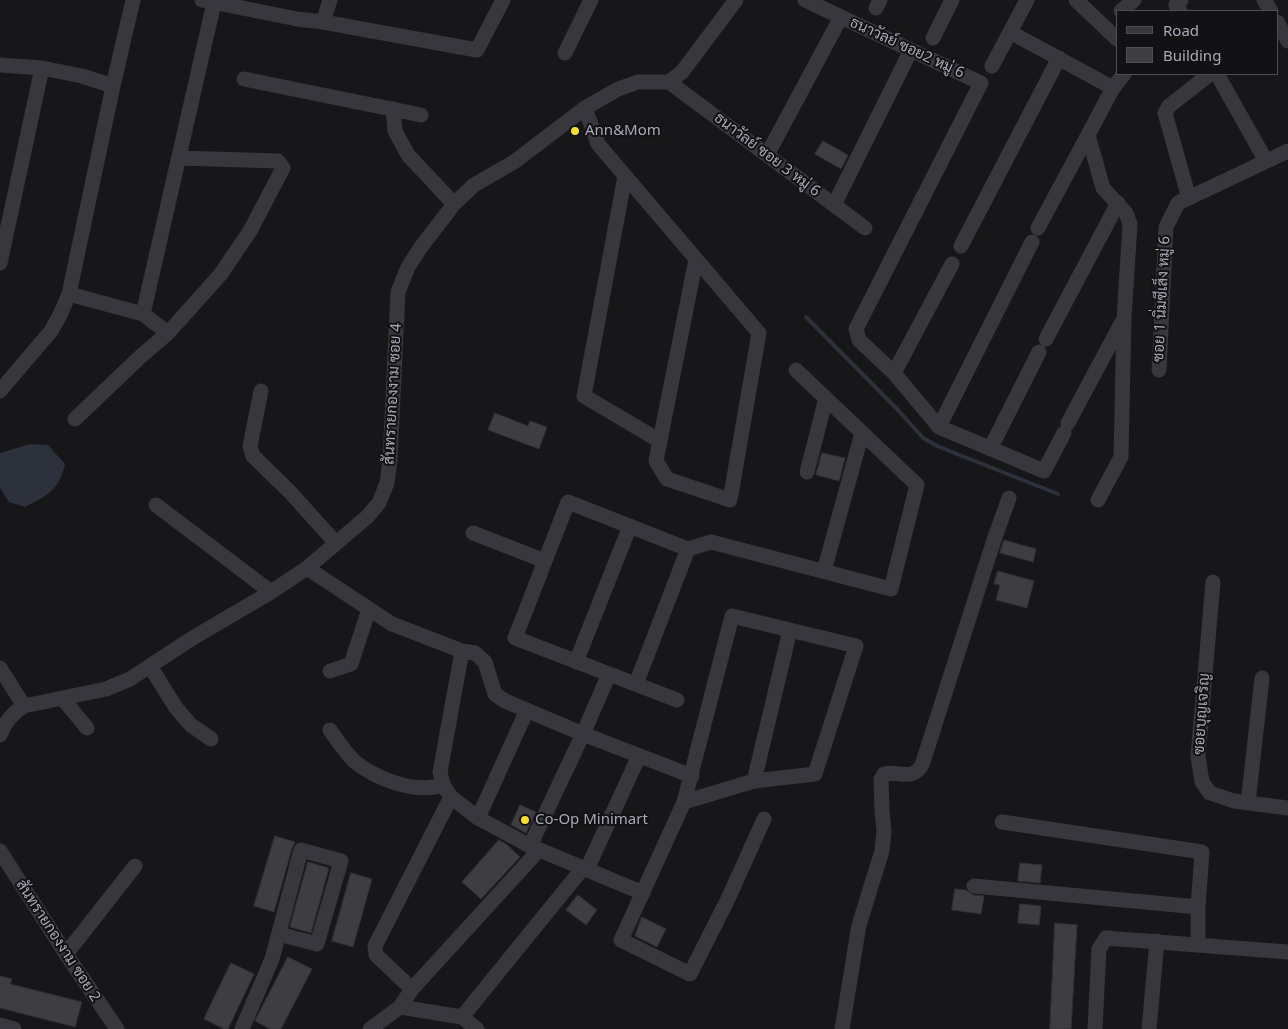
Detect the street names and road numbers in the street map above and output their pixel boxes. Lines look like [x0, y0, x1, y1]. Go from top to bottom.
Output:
street label: ธนาวัลย์ ซอย2 หมู่ 6 [847, 14, 967, 82]
street label: ธนาวัลย์ ซอย 3 หมู่ 6 [710, 109, 824, 201]
street label: ซอย 1 นิ่มซีเส็ง หมู่ 6 [1150, 235, 1174, 363]
street label: สันทรายกองงาม ซอย 4 [380, 323, 406, 465]
street label: ซอยบุญเจริญ [1190, 673, 1214, 755]
street label: สันทรายกองงาม ซอย 2 [12, 877, 104, 1005]

